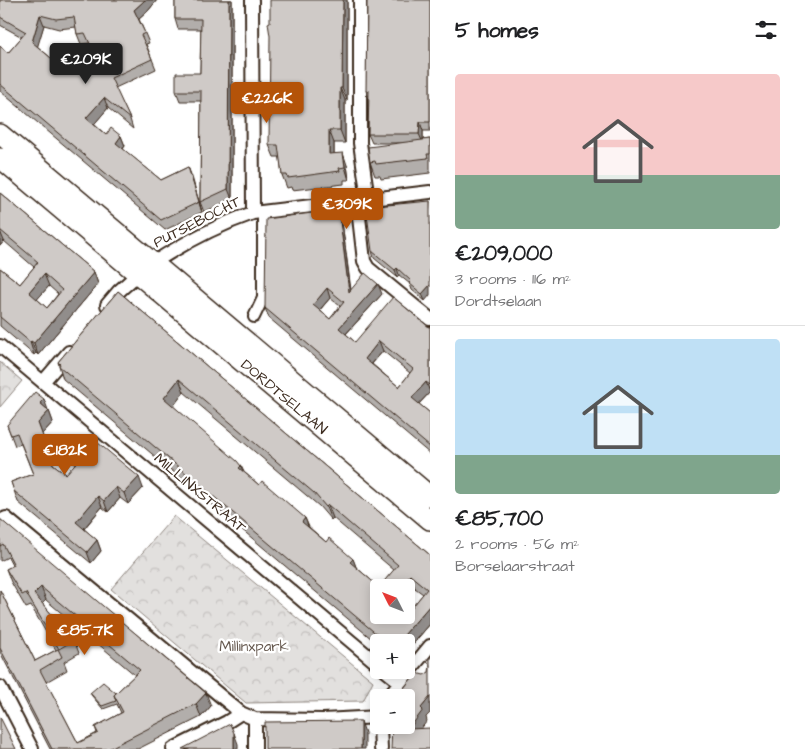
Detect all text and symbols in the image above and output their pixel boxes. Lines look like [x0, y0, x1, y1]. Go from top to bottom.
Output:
text: 5 homes [455, 16, 539, 45]
icon: filters [752, 16, 780, 44]
pin: €209K [51, 42, 121, 85]
text: €209K [61, 48, 111, 70]
pin: €226K [232, 82, 302, 124]
text: €226K [242, 87, 292, 109]
icon: home [573, 106, 663, 196]
pin: €309K [312, 188, 382, 230]
street label: PUTSEBOCHT [150, 191, 245, 253]
text: €309K [322, 193, 372, 215]
text: €209,000 [455, 239, 552, 268]
text: 3 rooms · 116 m² [455, 268, 571, 290]
text: Dordtselaan [455, 290, 541, 312]
street label: DORDTSELAAN [236, 355, 332, 439]
icon: home [573, 372, 663, 462]
pin: €182K [30, 434, 100, 476]
text: €182K [43, 439, 87, 461]
street label: MILLINXSTRAAT [149, 448, 251, 538]
text: €85,700 [455, 504, 543, 533]
text: 2 rooms · 56 m² [455, 533, 579, 555]
text: Borselaarstraat [455, 555, 575, 577]
north arrow [370, 579, 415, 624]
map controls [370, 579, 415, 734]
pin: €85.7K [44, 614, 126, 656]
text: €85.7K [57, 619, 113, 641]
button: + [370, 634, 415, 679]
park label: Millinxpark [219, 636, 289, 657]
button: − [370, 689, 415, 734]

